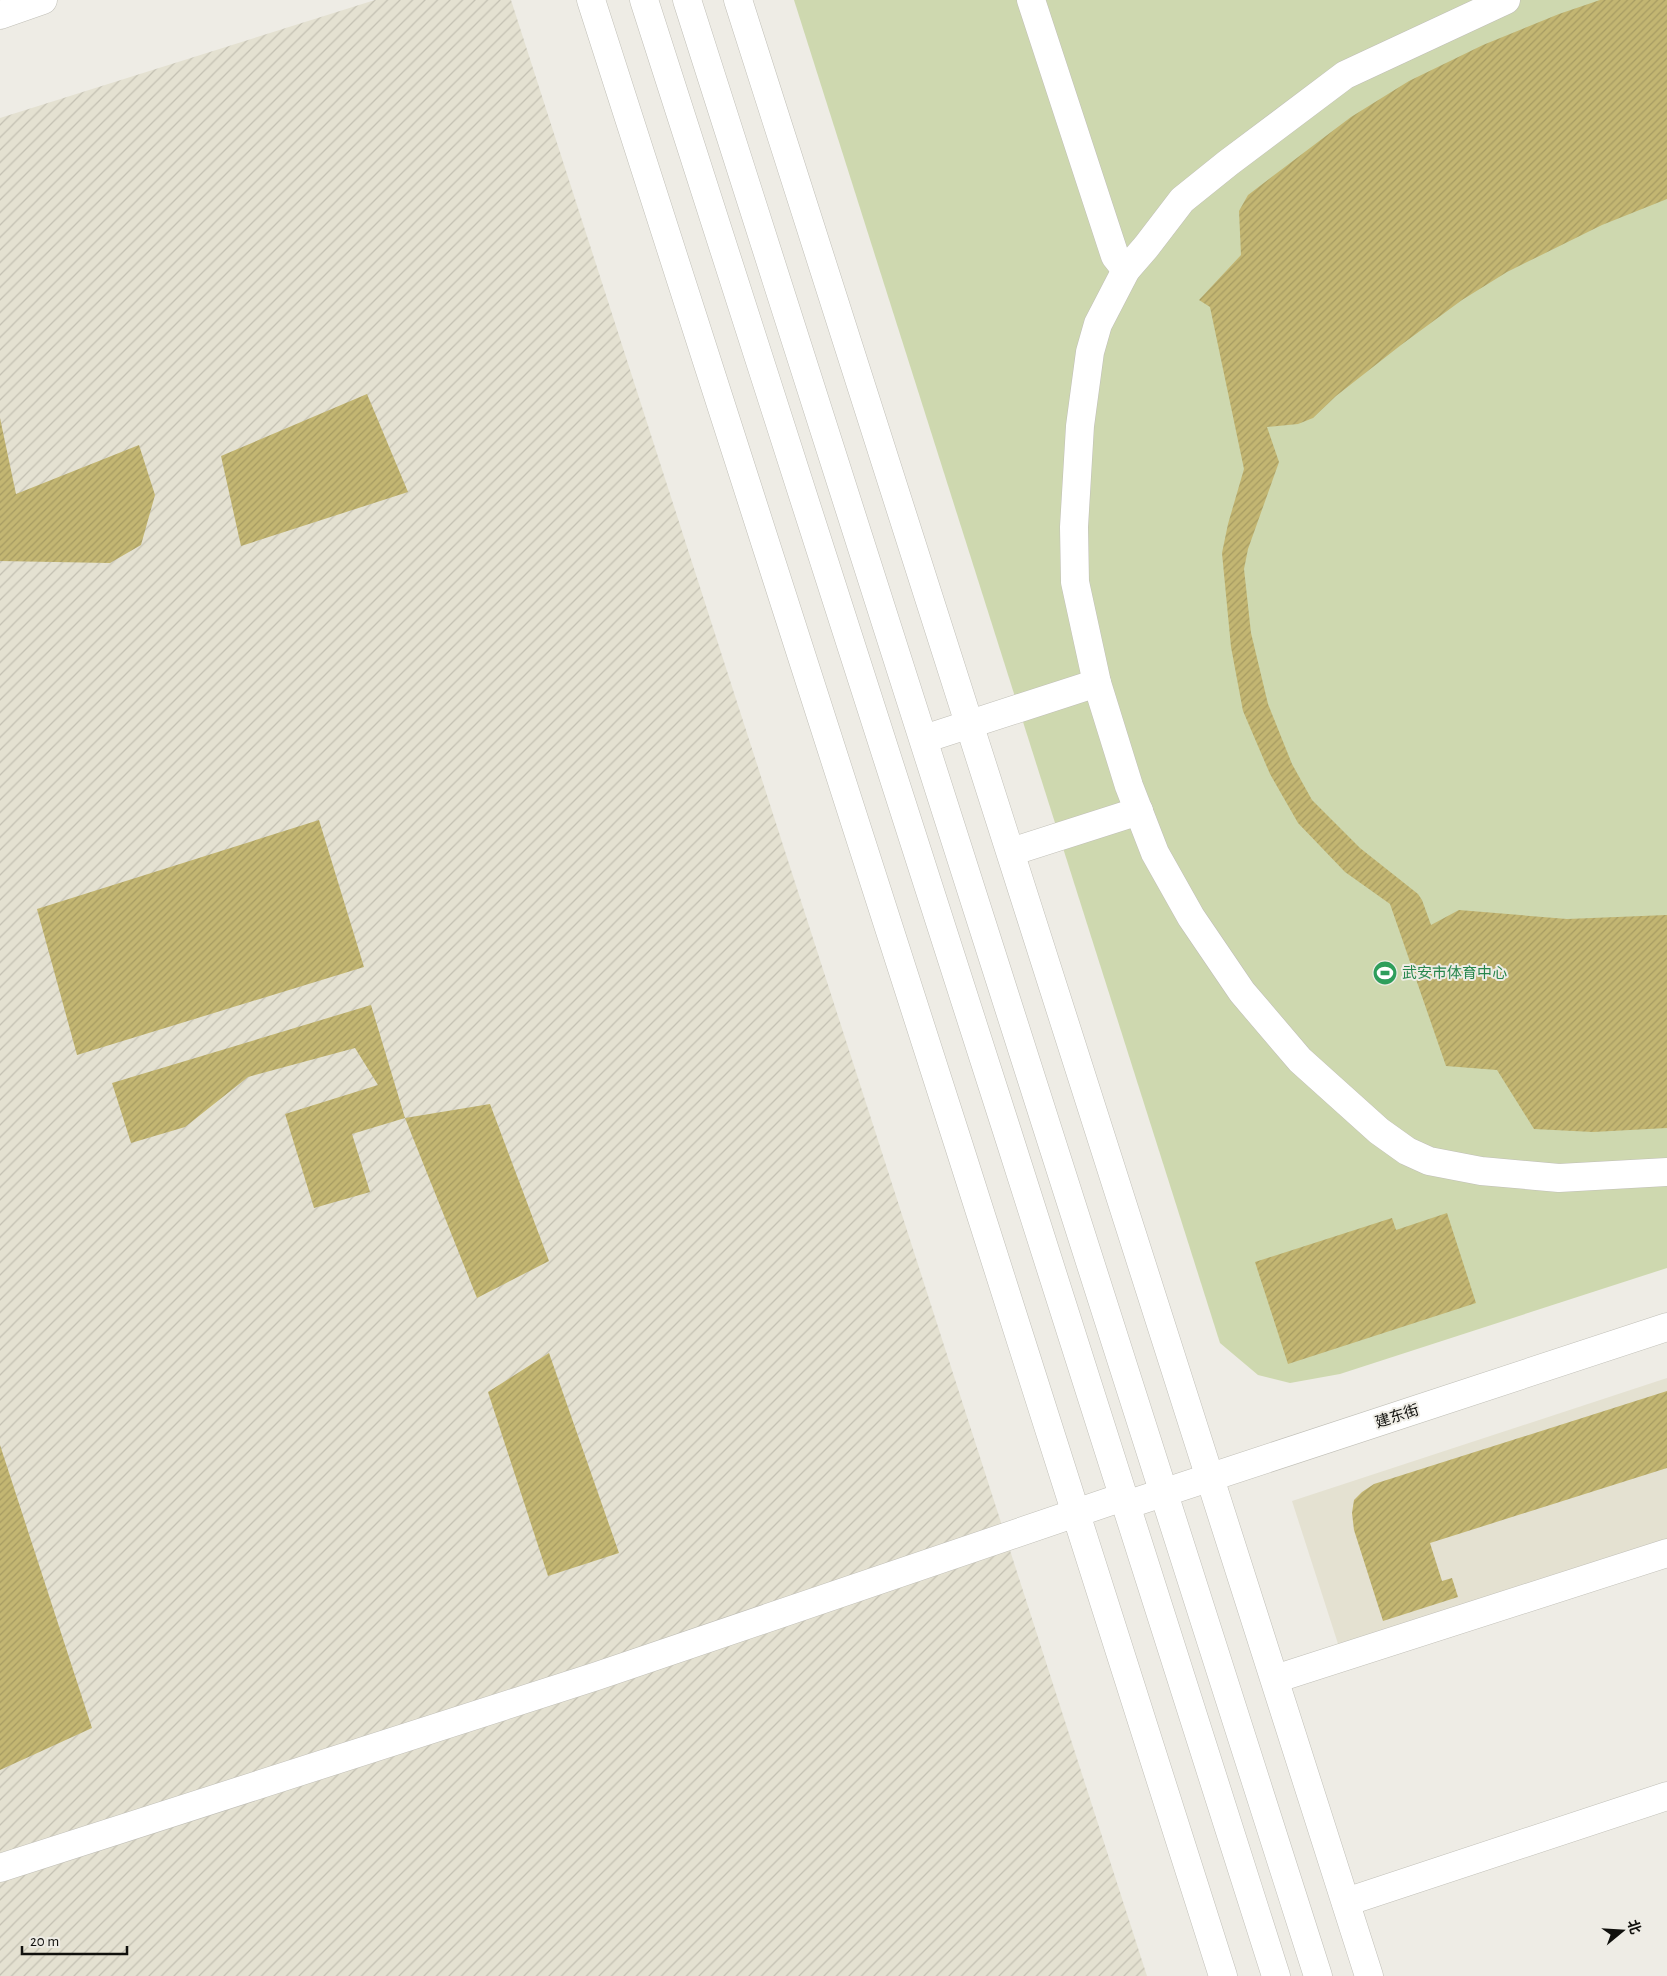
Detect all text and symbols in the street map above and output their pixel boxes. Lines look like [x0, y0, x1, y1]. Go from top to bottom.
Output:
sports icon: 武安市体育中心 [1372, 960, 1398, 986]
place label: 武安市体育中心 [1402, 965, 1507, 981]
street label: 建东街 [1373, 1401, 1421, 1431]
north arrow [1597, 1906, 1647, 1956]
text: 北 [1625, 1918, 1643, 1936]
scale bar [22, 1924, 128, 1956]
text: 20 m [30, 1934, 59, 1949]

